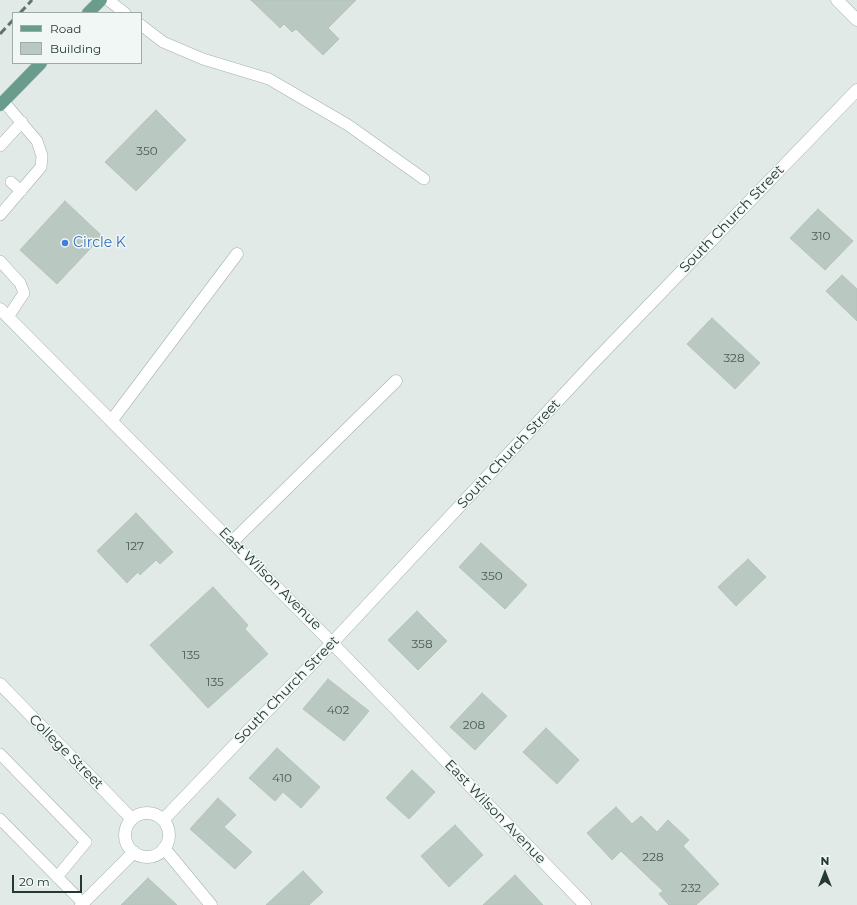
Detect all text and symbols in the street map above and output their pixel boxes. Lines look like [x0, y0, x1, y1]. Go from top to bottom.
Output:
legend [12, 12, 142, 64]
text: Road [50, 21, 81, 36]
text: Building [50, 41, 101, 56]
house number: 350 [136, 144, 158, 158]
street label: South Church Street [676, 162, 788, 276]
house number: 310 [811, 229, 831, 243]
place label: Circle K [73, 235, 126, 251]
marker: Circle K [60, 238, 70, 248]
house number: 328 [723, 351, 745, 365]
street label: South Church Street [454, 396, 564, 512]
street label: East Wilson Avenue [215, 524, 325, 634]
house number: 127 [126, 539, 144, 553]
house number: 350 [481, 569, 503, 583]
street label: South Church Street [231, 633, 343, 747]
house number: 358 [411, 637, 433, 651]
house number: 135 [182, 648, 200, 662]
house number: 135 [206, 675, 224, 689]
house number: 402 [327, 703, 349, 717]
street label: College Street [25, 711, 107, 793]
house number: 208 [463, 718, 485, 732]
street label: East Wilson Avenue [441, 756, 549, 868]
house number: 410 [272, 771, 292, 785]
house number: 228 [642, 850, 664, 864]
north arrow [805, 853, 845, 893]
text: N [821, 854, 829, 868]
scale bar [14, 867, 84, 893]
text: 20 m [19, 874, 50, 889]
house number: 232 [681, 881, 701, 895]

